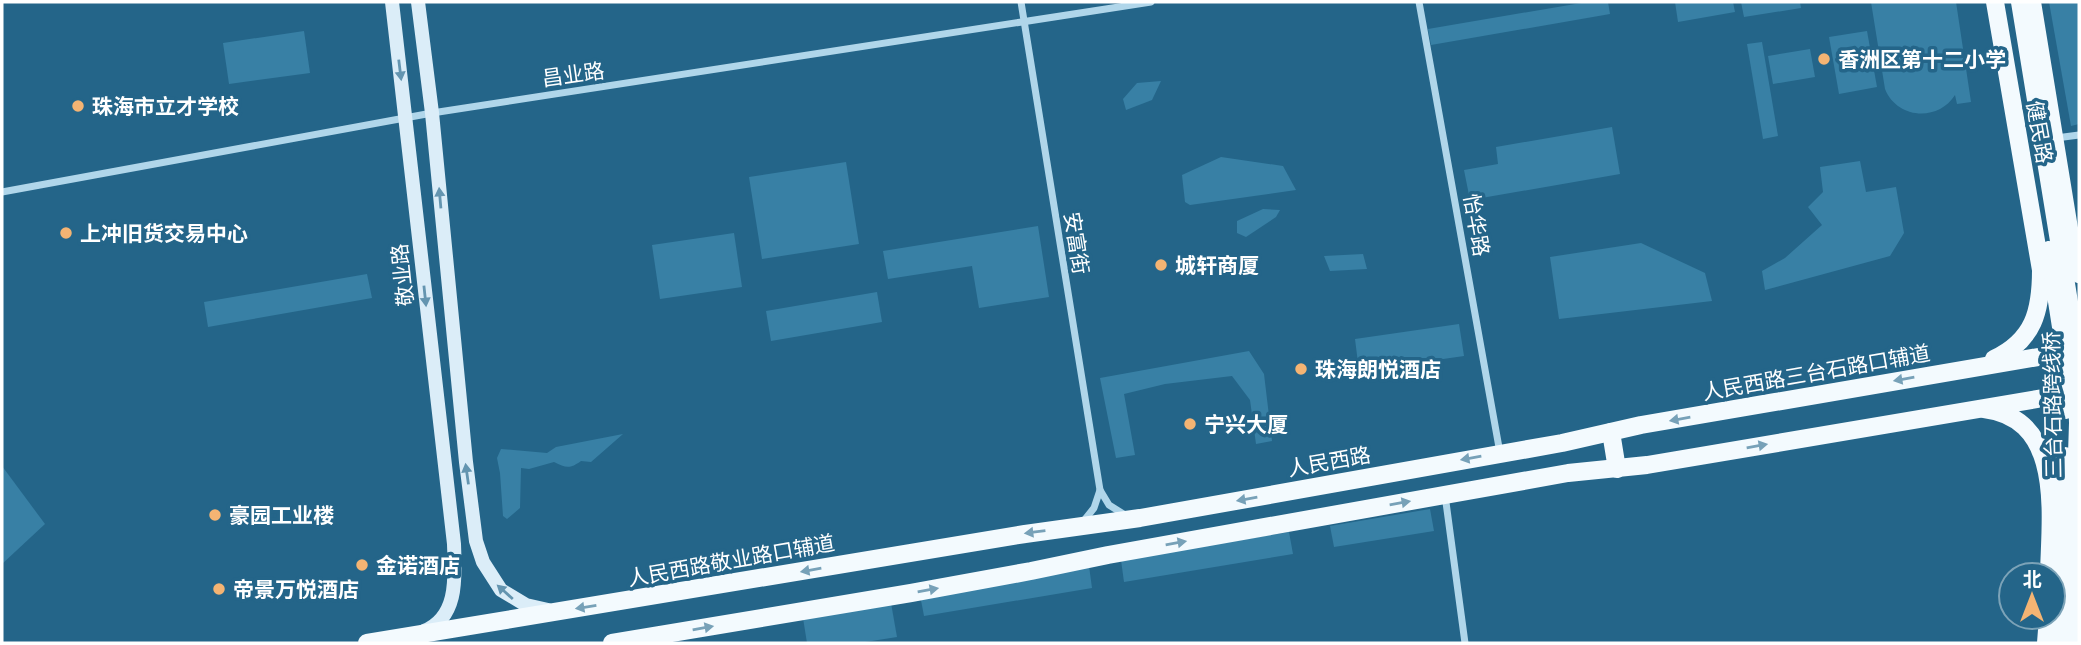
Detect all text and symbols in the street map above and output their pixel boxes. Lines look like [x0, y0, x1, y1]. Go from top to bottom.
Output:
place label: 香洲区第十二小学 [1838, 45, 2006, 73]
marker: 香洲区第十二小学 [1816, 51, 1832, 67]
street label: 昌业路 [540, 56, 606, 92]
one-way arrow [395, 59, 406, 81]
place label: 珠海市立才学校 [92, 92, 239, 120]
marker: 珠海市立才学校 [70, 98, 86, 114]
street label: 健民路 [2021, 99, 2059, 165]
one-way arrow [434, 187, 445, 209]
street label: 怡华路 [1458, 192, 1496, 258]
street label: 安富街 [1058, 210, 1096, 276]
place label: 上冲旧货交易中心 [80, 219, 248, 247]
marker: 上冲旧货交易中心 [58, 225, 74, 241]
street label: 敬业路 [385, 242, 419, 308]
place label: 城轩商厦 [1175, 251, 1259, 279]
marker: 城轩商厦 [1153, 257, 1169, 273]
one-way arrow [420, 285, 431, 307]
street label: 三台石路跨线桥 [2037, 331, 2067, 479]
street label: 人民西路三台石路口辅道 [1700, 338, 1932, 406]
place label: 珠海朗悦酒店 [1315, 355, 1441, 383]
marker: 珠海朗悦酒店 [1293, 361, 1309, 377]
one-way arrow [1893, 374, 1915, 385]
place label: 宁兴大厦 [1204, 410, 1288, 438]
one-way arrow [1669, 414, 1691, 425]
marker: 宁兴大厦 [1182, 416, 1198, 432]
street label: 人民西路 [1285, 440, 1373, 482]
one-way arrow [1746, 440, 1768, 451]
one-way arrow [1460, 453, 1482, 464]
one-way arrow [462, 462, 473, 484]
one-way arrow [1236, 494, 1258, 505]
one-way arrow [1389, 497, 1411, 508]
place label: 豪园工业楼 [229, 501, 334, 529]
marker: 豪园工业楼 [207, 507, 223, 523]
one-way arrow [1024, 527, 1046, 538]
street label: 人民西路敬业路口辅道 [625, 528, 837, 592]
one-way arrow [1165, 537, 1187, 548]
place label: 金诺酒店 [376, 551, 460, 579]
marker: 金诺酒店 [354, 557, 370, 573]
north arrow [1997, 561, 2067, 631]
one-way arrow [800, 565, 822, 576]
text: 北 [2022, 567, 2042, 591]
place label: 帝景万悦酒店 [233, 575, 359, 603]
marker: 帝景万悦酒店 [211, 581, 227, 597]
one-way arrow [496, 584, 514, 600]
one-way arrow [917, 584, 939, 595]
one-way arrow [575, 602, 597, 613]
one-way arrow [692, 622, 714, 633]

